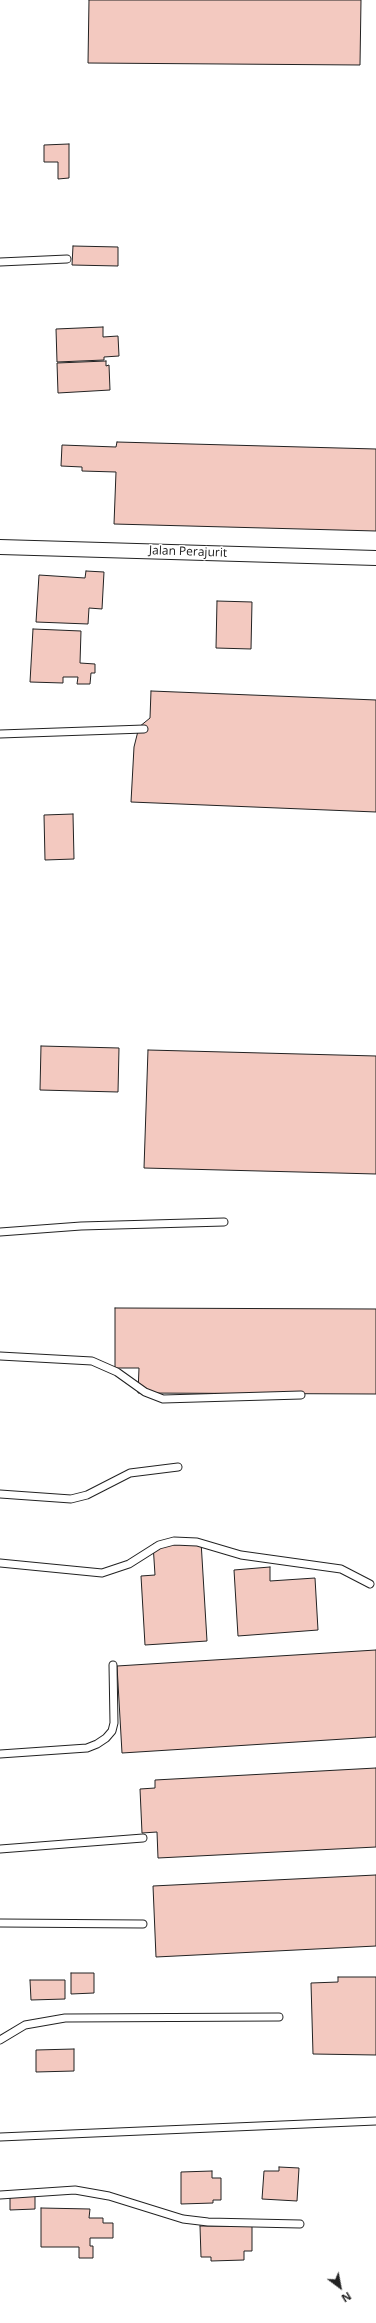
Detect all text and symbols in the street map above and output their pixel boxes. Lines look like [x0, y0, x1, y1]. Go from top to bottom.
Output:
street label: Jalan Perajurit [149, 543, 227, 561]
north arrow [320, 2267, 360, 2307]
text: N [339, 2289, 354, 2306]

